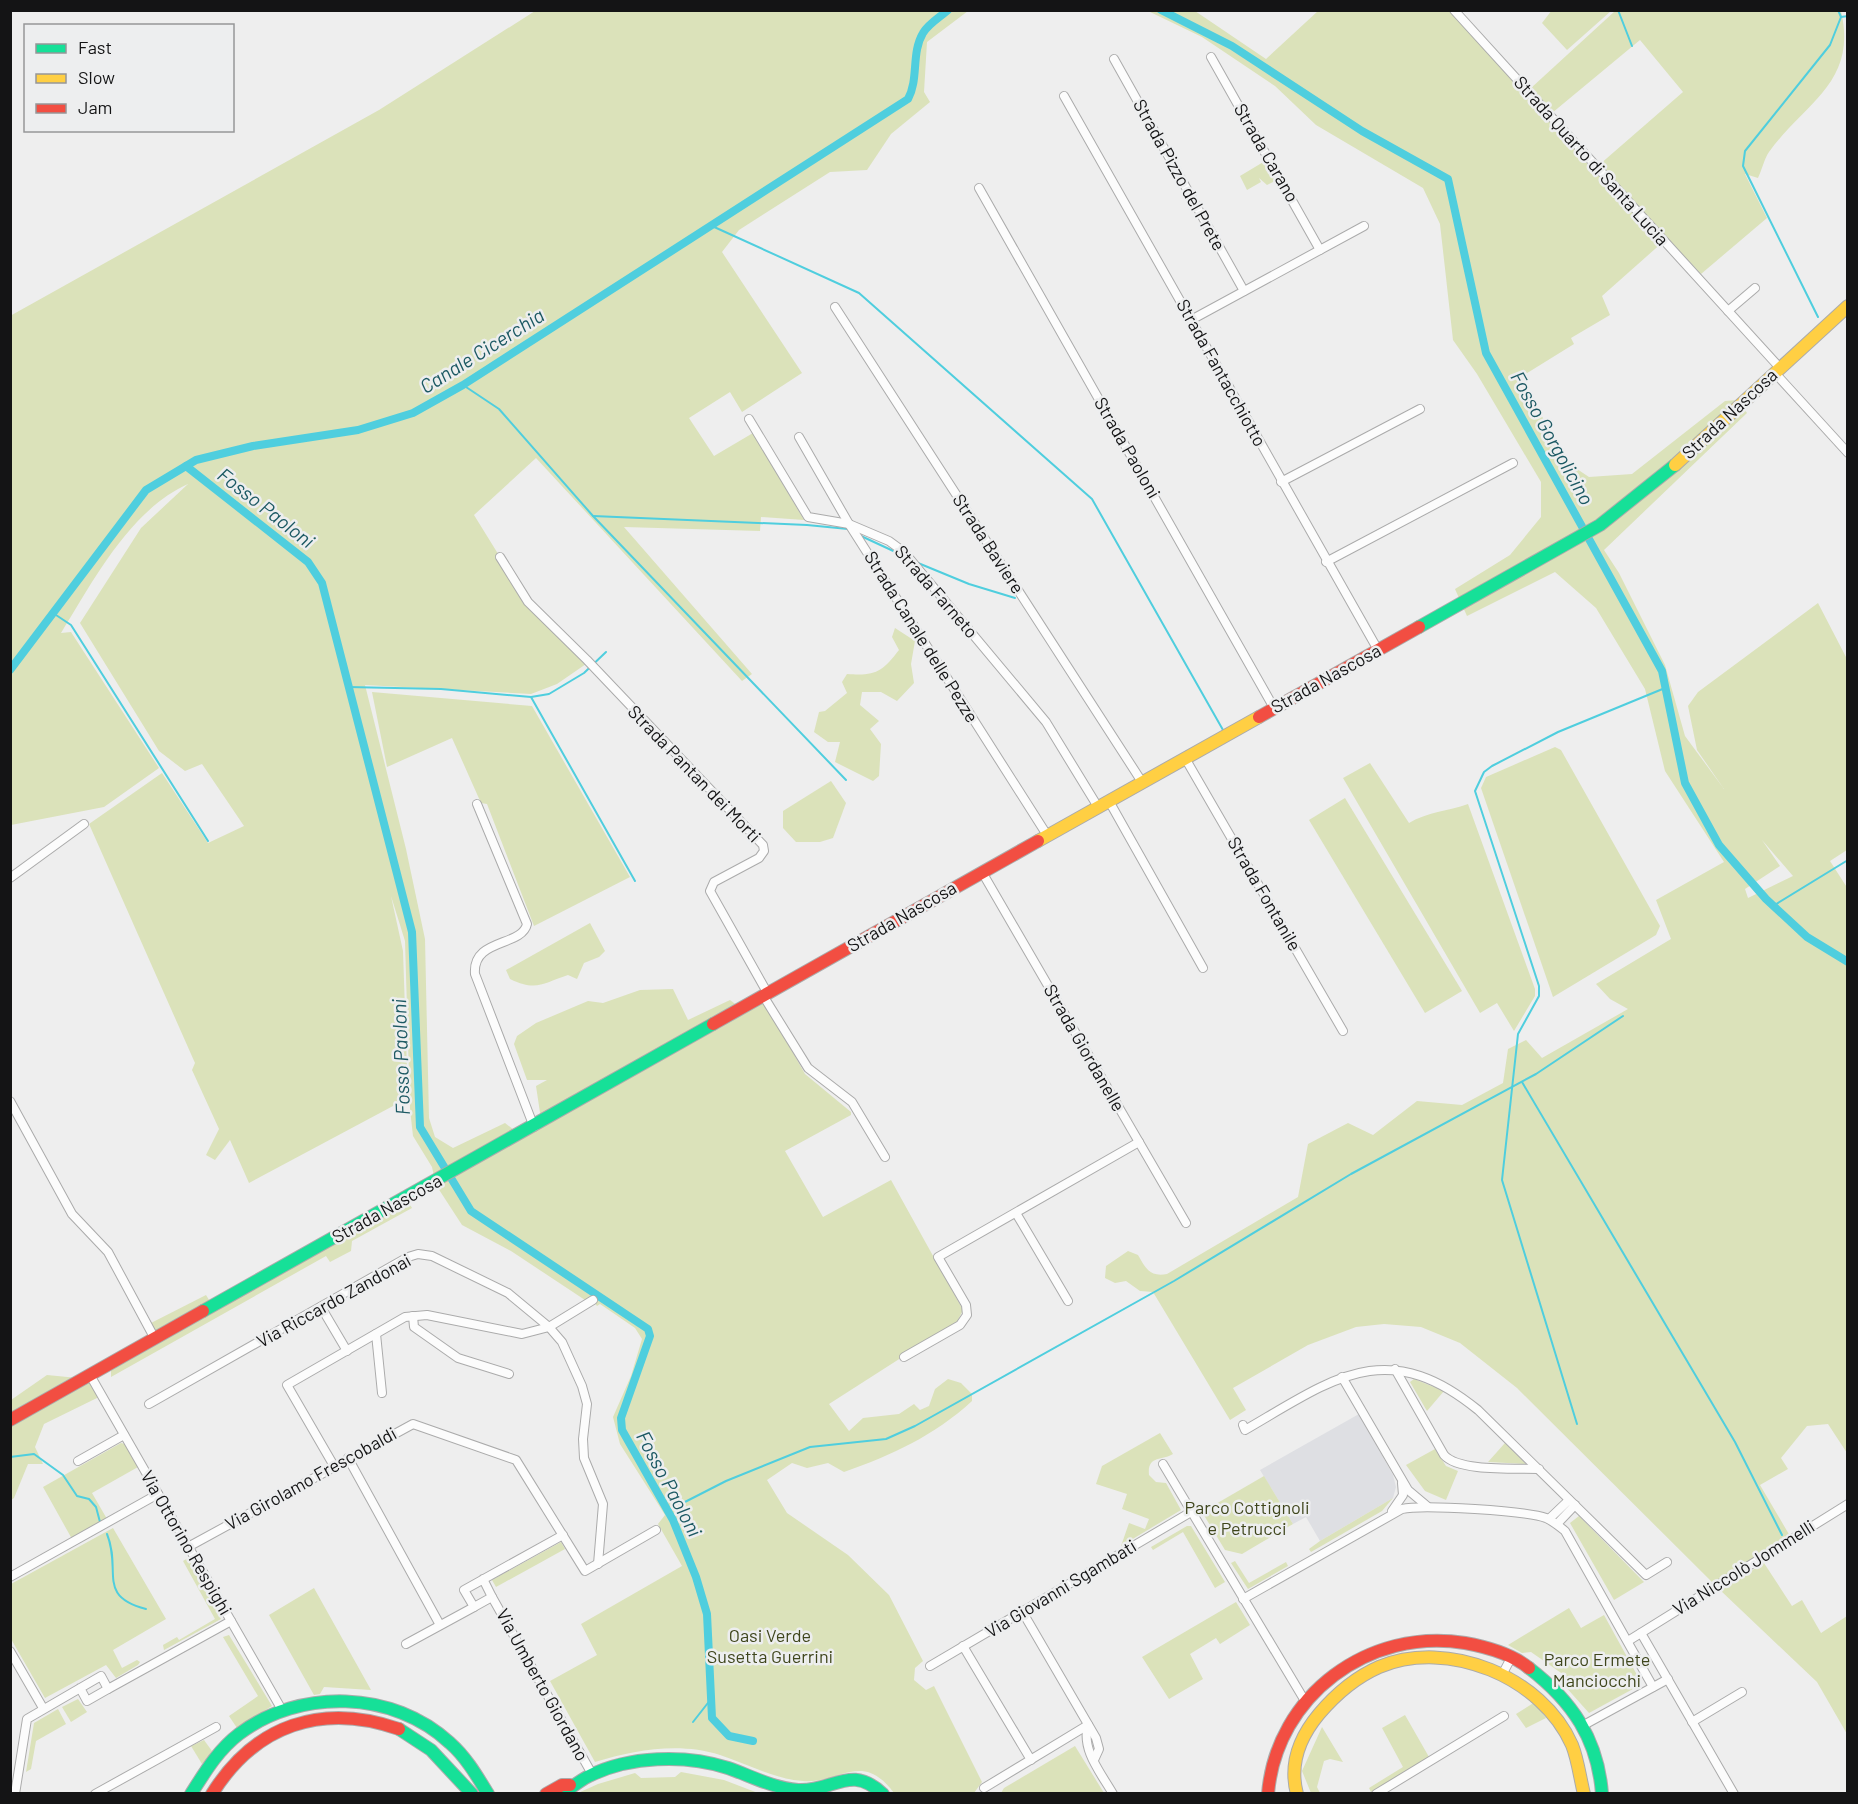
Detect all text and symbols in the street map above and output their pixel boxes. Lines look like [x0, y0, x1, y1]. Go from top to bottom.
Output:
legend [24, 24, 234, 132]
text: Fast [78, 36, 112, 58]
text: Slow [78, 66, 115, 88]
street label: Strada Quarto di Santa Lucia [1510, 71, 1674, 250]
street label: Strada Pizzo del Prete [1129, 95, 1231, 254]
text: Jam [78, 96, 112, 118]
street label: Strada Carano [1230, 99, 1304, 206]
street label: Strada Fantacchiotto [1172, 295, 1271, 450]
water label: Canale Cicerchia [415, 302, 548, 398]
street label: Strada Nascosa [1677, 363, 1782, 463]
water label: Fosso Gorgolicino [1506, 366, 1600, 509]
street label: Strada Paoloni [1090, 393, 1166, 502]
water label: Fosso Paoloni [213, 462, 320, 553]
street label: Strada Baviere [948, 489, 1029, 597]
street label: Strada Farneto [890, 540, 983, 642]
street label: Strada Canale delle Pezze [860, 547, 984, 726]
street label: Strada Nascosa [1267, 639, 1384, 717]
street label: Strada Pantan dei Morti [624, 700, 766, 846]
street label: Strada Fontanile [1223, 832, 1306, 955]
street label: Strada Nascosa [843, 876, 960, 956]
street label: Strada Giordanelle [1039, 980, 1130, 1115]
water label: Fosso Paoloni [386, 998, 414, 1116]
street label: Strada Nascosa [328, 1169, 445, 1247]
street label: Via Riccardo Zandonai [253, 1249, 414, 1352]
street label: Via Girolamo Frescobaldi [221, 1422, 400, 1534]
water label: Fosso Paoloni [632, 1426, 708, 1541]
street label: Via Ottorino Respighi [136, 1466, 237, 1619]
park label: Parco Cottignoli e Petrucci [1184, 1496, 1310, 1539]
street label: Via Niccolò Jommelli [1669, 1515, 1818, 1620]
street label: Via Giovanni Sgambati [981, 1534, 1140, 1642]
street label: Via Umberto Giordano [492, 1605, 594, 1764]
park label: Oasi Verde Susetta Guerrini [707, 1624, 833, 1667]
park label: Parco Ermete Manciocchi [1544, 1648, 1650, 1691]

